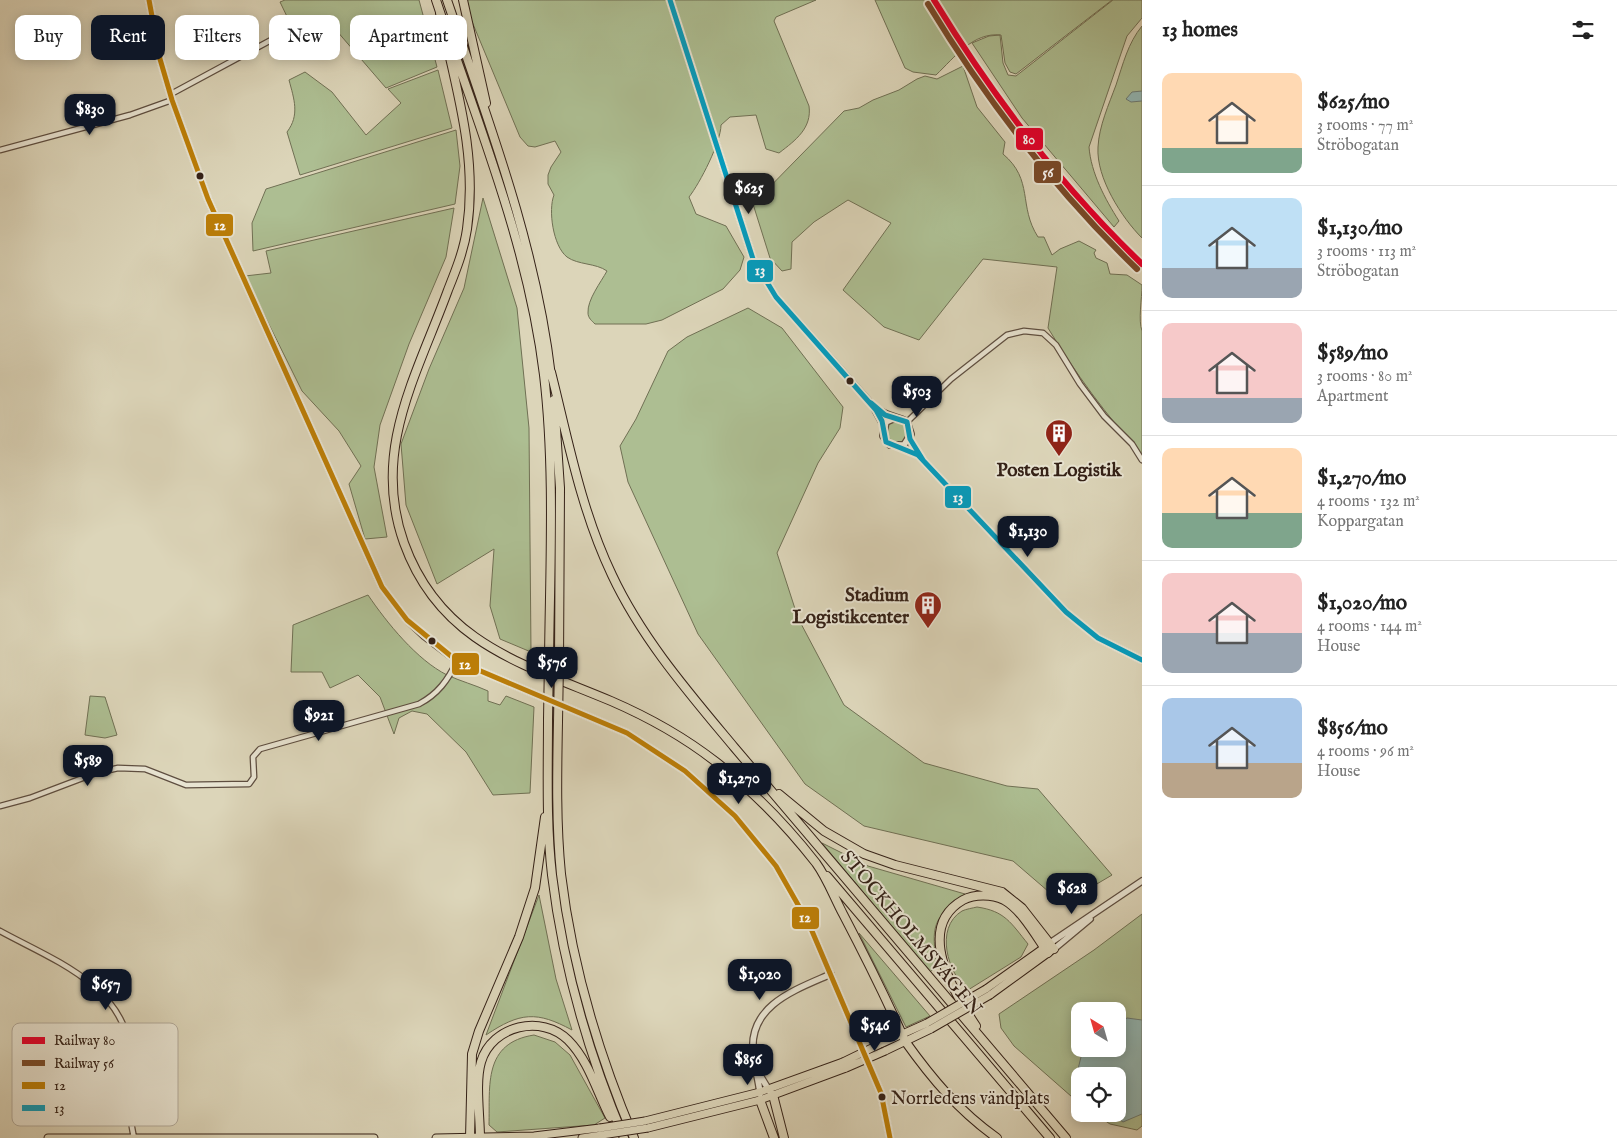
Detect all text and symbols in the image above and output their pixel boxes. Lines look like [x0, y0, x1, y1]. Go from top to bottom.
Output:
chip: Buy [15, 15, 81, 60]
chip: Rent [91, 15, 165, 60]
chip: Filters [175, 15, 259, 60]
chip: New [269, 15, 340, 60]
chip: Apartment [350, 15, 467, 60]
icon: filters [1569, 16, 1597, 44]
text: 13 homes [1162, 17, 1238, 44]
text: $625/mo [1317, 89, 1390, 116]
icon: home [1202, 93, 1262, 153]
pin: $830 [60, 94, 120, 136]
text: $830 [76, 100, 104, 120]
text: 3 rooms · 77 m² [1317, 116, 1413, 136]
line badge: 80 [1015, 127, 1044, 151]
text: 80 [1023, 131, 1035, 149]
text: Ströbogatan [1317, 136, 1399, 156]
line badge: 56 [1033, 160, 1062, 184]
text: 56 [1043, 164, 1055, 182]
unlabelled marker [195, 171, 205, 181]
pin: $625 [719, 172, 779, 215]
text: $625 [735, 179, 763, 199]
line badge: 12 [205, 213, 234, 237]
text: $1,130/mo [1317, 215, 1403, 242]
text: 12 [214, 217, 226, 235]
icon: home [1202, 218, 1262, 278]
text: 3 rooms · 113 m² [1317, 242, 1416, 262]
line badge: 13 [746, 259, 774, 283]
text: 13 [755, 262, 765, 280]
text: Ströbogatan [1317, 262, 1399, 282]
text: $589/mo [1317, 340, 1388, 367]
icon: home [1202, 343, 1262, 403]
text: 3 rooms · 80 m² [1317, 367, 1413, 387]
unlabelled marker [845, 376, 855, 386]
pin: $503 [887, 376, 947, 418]
text: $503 [903, 382, 931, 402]
text: Apartment [1317, 387, 1388, 407]
building icon: Posten Logistik [1044, 418, 1074, 457]
place label: Posten Logistik [997, 459, 1122, 483]
text: $1,270/mo [1317, 465, 1406, 492]
icon: home [1202, 468, 1262, 528]
line badge: 13 [944, 485, 972, 509]
text: 13 [953, 489, 963, 507]
text: 4 rooms · 132 m² [1317, 492, 1420, 512]
text: Koppargatan [1317, 512, 1404, 532]
pin: $1,130 [987, 516, 1069, 558]
text: $1,130 [1009, 522, 1047, 542]
place label: Stadium Logistikcenter [792, 584, 910, 630]
building icon: Stadium Logistikcenter [913, 590, 943, 629]
text: $1,020/mo [1317, 590, 1407, 617]
icon: home [1202, 593, 1262, 653]
text: 4 rooms · 144 m² [1317, 617, 1422, 637]
unlabelled marker [427, 636, 437, 646]
text: House [1317, 637, 1360, 657]
pin: $576 [522, 646, 582, 689]
line badge: 12 [451, 652, 480, 676]
text: $576 [538, 653, 566, 673]
text: 12 [459, 656, 471, 674]
pin: $921 [289, 700, 349, 742]
text: $921 [304, 706, 334, 726]
text: $856/mo [1317, 715, 1388, 742]
icon: home [1202, 718, 1262, 778]
text: 4 rooms · 96 m² [1317, 742, 1414, 762]
pin: $589 [58, 744, 118, 787]
text: $589 [74, 751, 102, 771]
pin: $1,270 [698, 762, 780, 805]
text: House [1317, 762, 1360, 782]
text: $1,270 [718, 769, 760, 789]
street label: STOCKHOLMSVÄGEN [834, 846, 987, 1021]
pin: $628 [1042, 872, 1102, 915]
text: $628 [1057, 879, 1087, 899]
line badge: 12 [791, 906, 820, 930]
text: 12 [799, 909, 811, 927]
pin: $1,020 [719, 958, 801, 1001]
text: $1,020 [739, 965, 781, 985]
pin: $657 [76, 968, 136, 1011]
text: $657 [92, 975, 120, 995]
north arrow [1071, 1002, 1126, 1058]
map controls [1071, 1002, 1126, 1122]
pin: $546 [845, 1010, 905, 1052]
text: $546 [860, 1016, 890, 1036]
legend [12, 1023, 178, 1126]
text: Railway 80 [54, 1032, 115, 1050]
pin: $856 [718, 1044, 778, 1086]
text: $856 [734, 1050, 762, 1070]
text: Railway 56 [54, 1055, 115, 1073]
button: locate [1071, 1067, 1126, 1122]
text: 12 [54, 1077, 66, 1095]
place label: Norrledens vändplats [891, 1088, 1050, 1111]
marker: Norrledens vändplats [877, 1092, 887, 1102]
text: 13 [54, 1100, 64, 1118]

